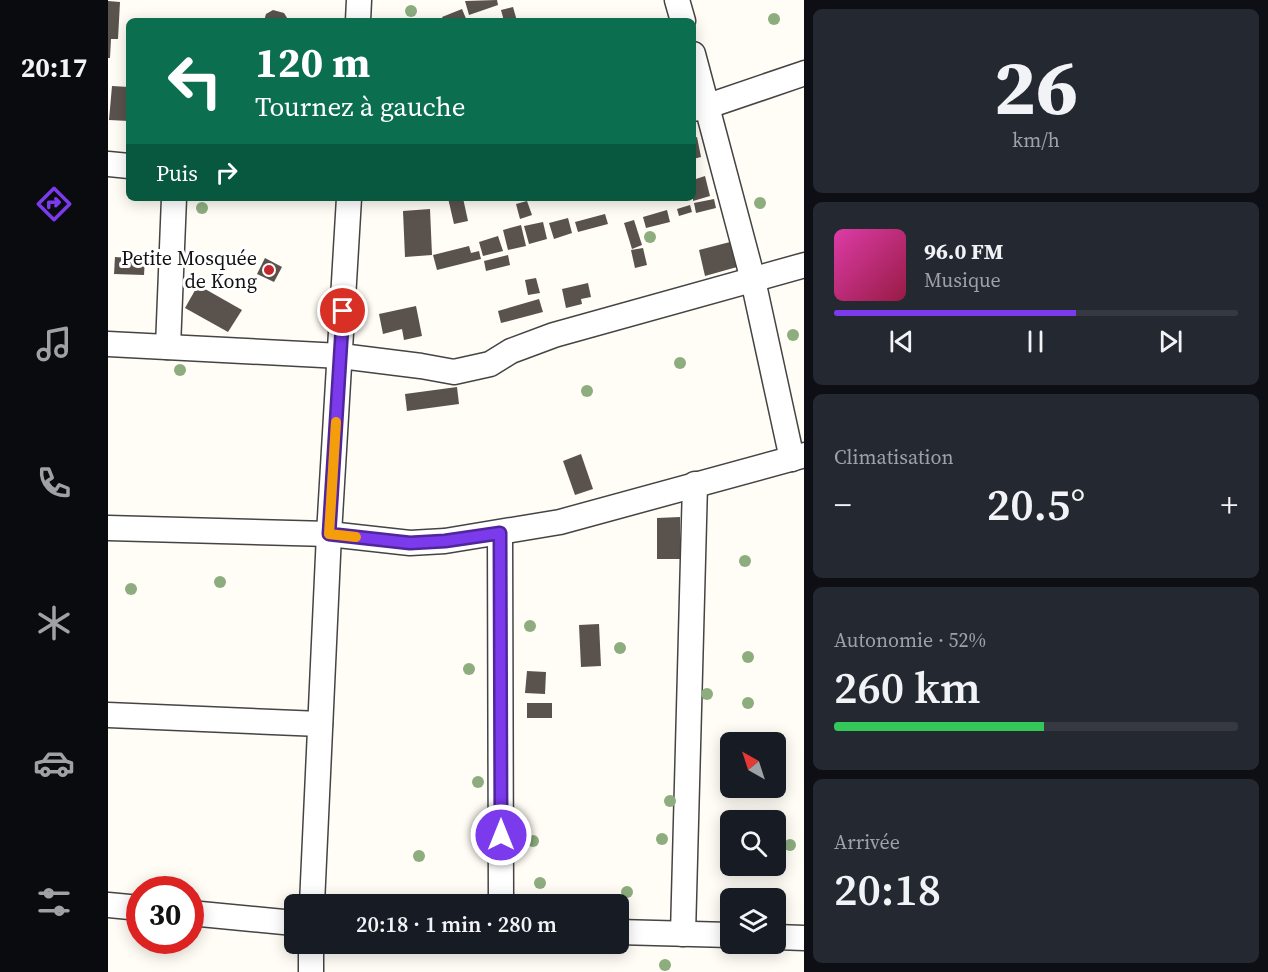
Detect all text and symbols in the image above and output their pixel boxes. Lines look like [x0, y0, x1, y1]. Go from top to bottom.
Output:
text: 120 m [255, 33, 370, 91]
text: 26 [994, 33, 1078, 140]
icon: left [156, 42, 234, 120]
text: 20:17 [21, 49, 87, 86]
text: Tournez à gauche [255, 88, 465, 125]
text: km/h [1012, 126, 1060, 154]
icon: right [210, 156, 243, 189]
text: Puis [156, 158, 198, 188]
icon: directions [33, 183, 75, 225]
text: 96.0 FM [924, 236, 1003, 266]
place label: Petite Mosquée de Kong [121, 244, 257, 295]
marker: Petite Mosquée de Kong [262, 263, 276, 277]
text: Musique [924, 266, 1001, 294]
pin [317, 285, 368, 336]
icon: arrive [326, 294, 359, 327]
icon: music [33, 323, 75, 365]
icon: previous [885, 325, 918, 358]
icon: pause [1019, 325, 1052, 358]
icon: next [1154, 325, 1187, 358]
text: Climatisation [834, 443, 954, 471]
icon: phone [33, 462, 75, 504]
text: 20.5° [987, 473, 1085, 535]
text: − [834, 482, 852, 527]
text: + [1221, 482, 1238, 527]
icon: climate [33, 602, 75, 644]
text: Autonomie · 52% [834, 626, 986, 654]
text: 260 km [834, 656, 981, 718]
north arrow [720, 732, 786, 798]
map controls [720, 732, 786, 954]
icon: car [33, 742, 75, 784]
position arrow [469, 803, 533, 867]
button: search [720, 810, 786, 876]
text: Arrivée [834, 828, 900, 856]
text: 20:18 [834, 858, 941, 920]
speed limit sign: 30 [126, 876, 204, 954]
icon: filters [33, 881, 75, 923]
button: layers [720, 888, 786, 954]
text: 20:18 · 1 min · 280 m [356, 909, 557, 939]

